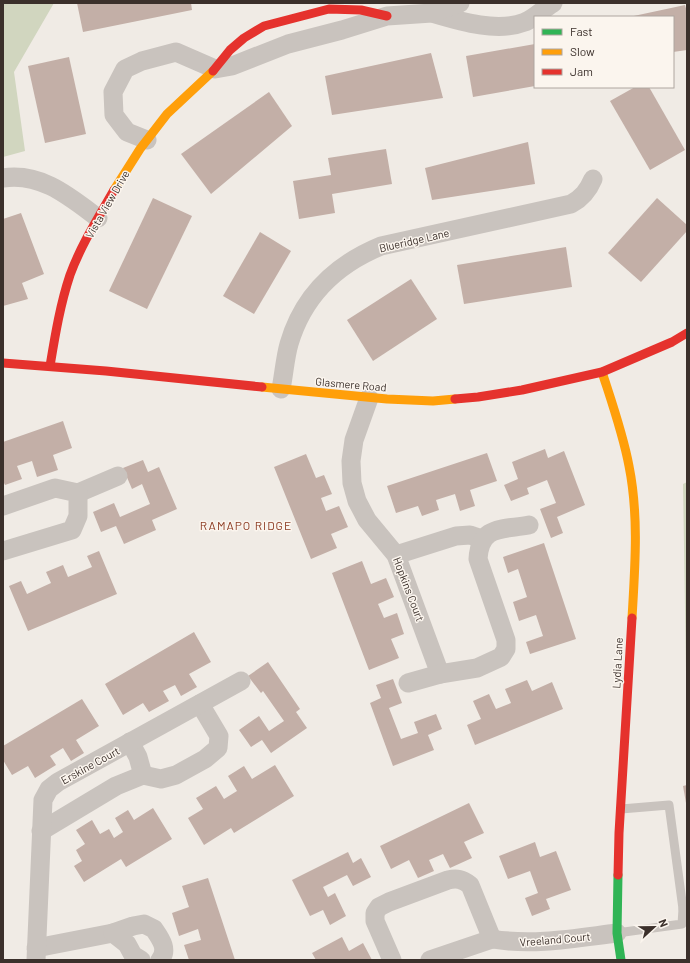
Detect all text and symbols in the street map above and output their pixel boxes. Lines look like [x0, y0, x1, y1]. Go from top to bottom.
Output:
legend [534, 16, 674, 88]
text: Fast [570, 24, 593, 38]
text: Slow [570, 44, 595, 58]
text: Jam [570, 64, 593, 78]
street label: Vista View Drive [82, 168, 132, 240]
street label: Blueridge Lane [378, 226, 450, 254]
street label: Glasmere Road [315, 374, 387, 394]
district label: RAMAPO RIDGE [200, 518, 292, 532]
street label: Hopkins Court [391, 555, 427, 623]
street label: Lydia Lane [609, 637, 625, 689]
street label: Erskine Court [58, 744, 122, 786]
north arrow [634, 907, 674, 947]
text: N [656, 917, 671, 929]
street label: Vreeland Court [519, 929, 591, 949]

